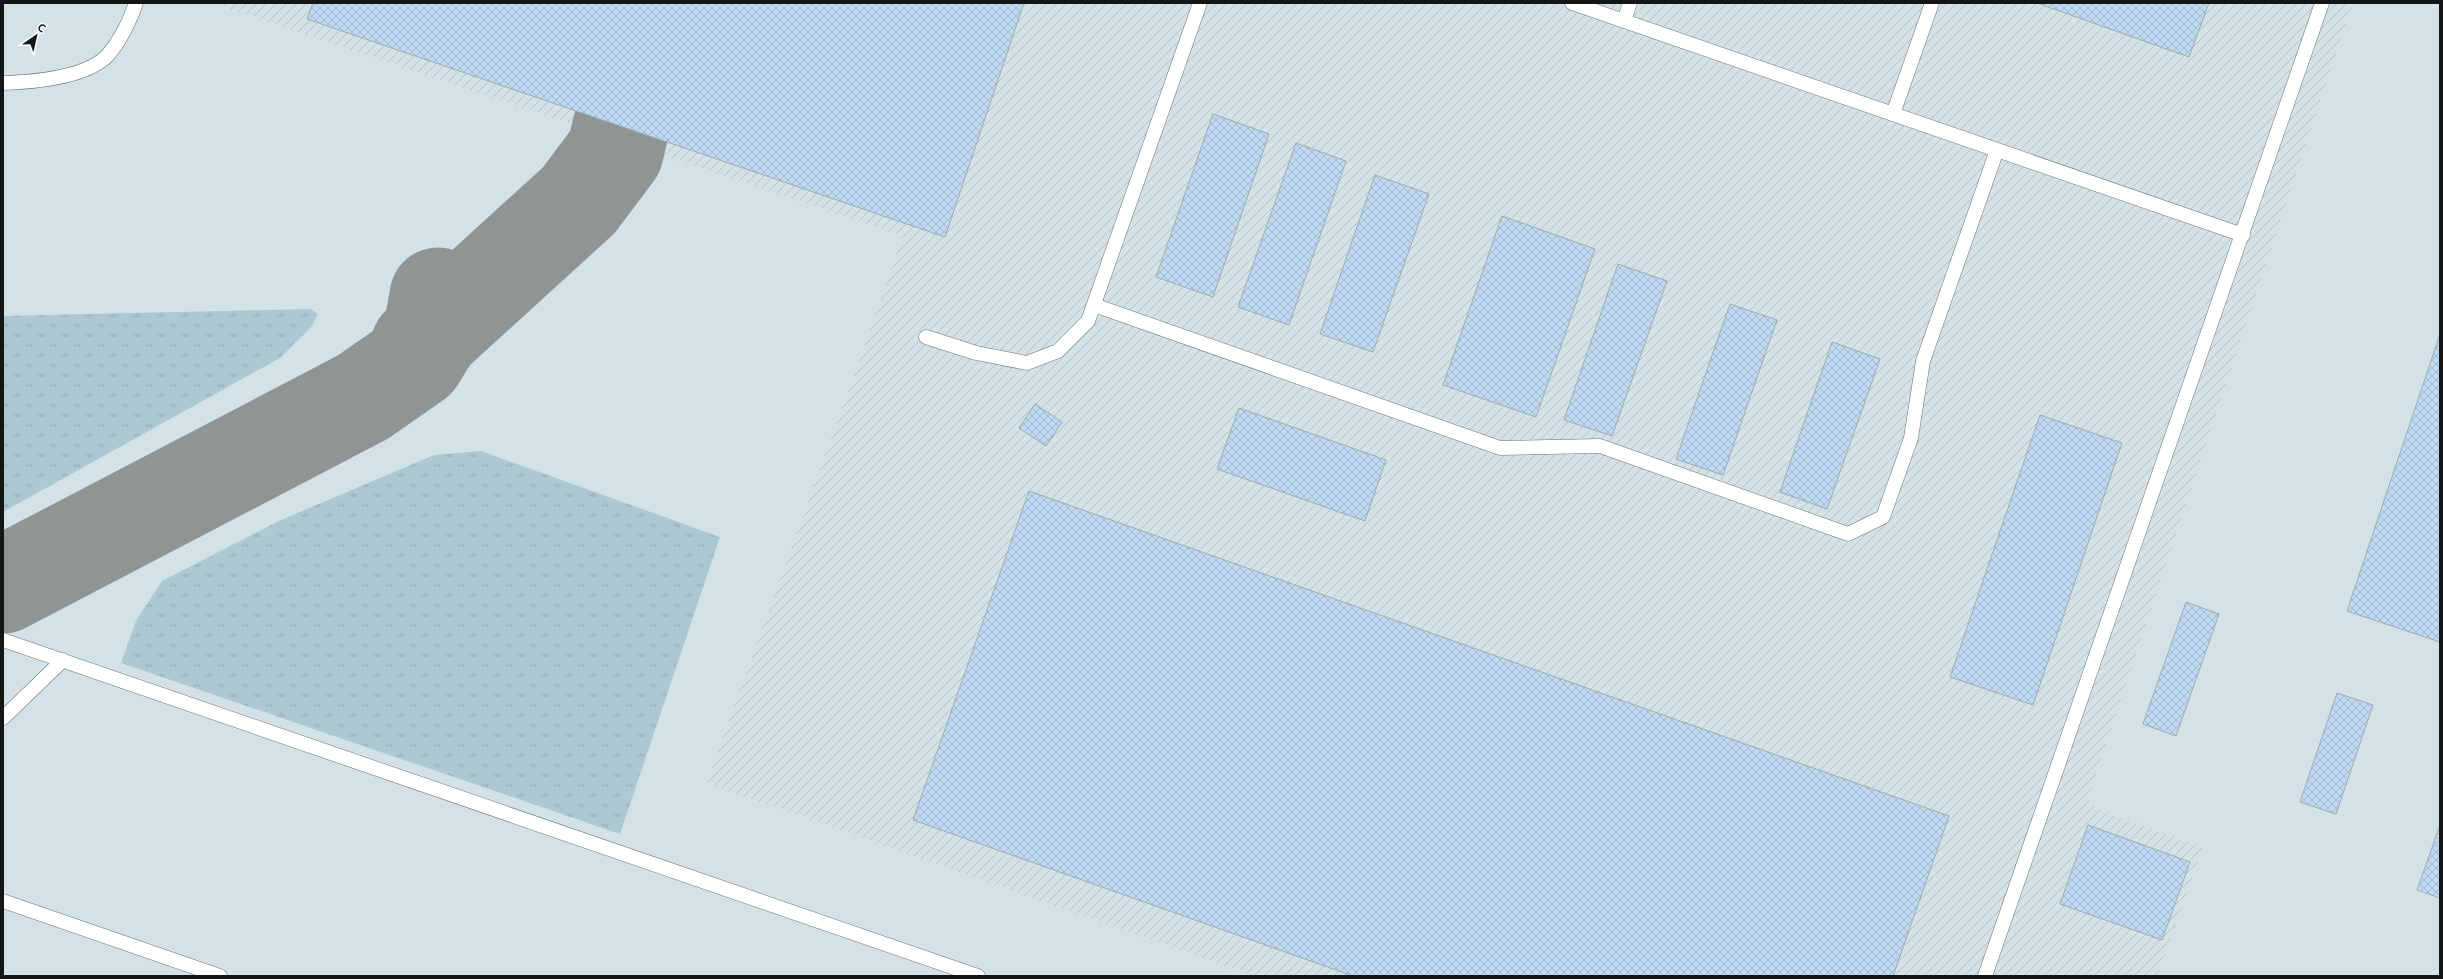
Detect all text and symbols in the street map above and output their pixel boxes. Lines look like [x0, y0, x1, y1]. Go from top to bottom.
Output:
north arrow [16, 16, 56, 56]
text: С [35, 21, 48, 35]

